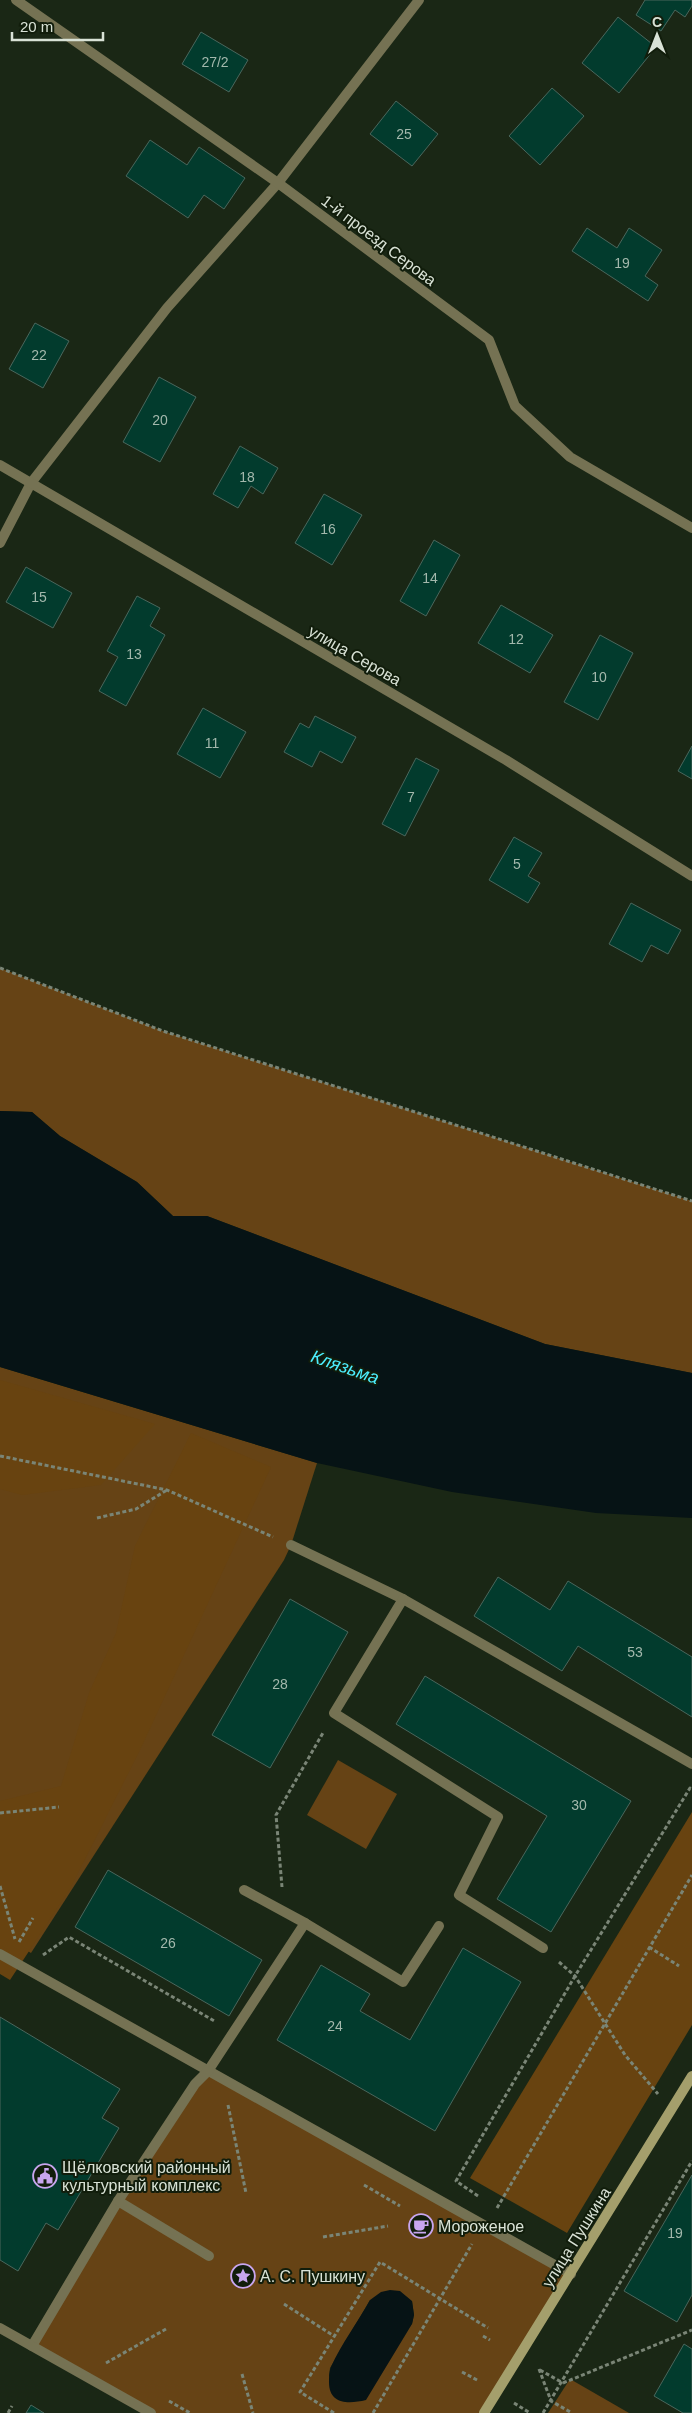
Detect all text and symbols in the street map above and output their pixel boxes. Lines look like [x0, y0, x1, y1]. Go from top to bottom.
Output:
scale bar [12, 10, 104, 42]
north arrow [632, 10, 682, 60]
text: С [652, 14, 662, 30]
text: 20 m [20, 18, 53, 35]
house number: 27/2 [201, 54, 229, 70]
house number: 25 [396, 126, 412, 142]
street label: 1-й проезд Серова [318, 192, 439, 289]
house number: 19 [614, 255, 630, 271]
house number: 22 [31, 347, 47, 363]
house number: 20 [152, 412, 168, 428]
house number: 18 [239, 469, 255, 485]
house number: 16 [320, 521, 336, 537]
house number: 14 [422, 570, 438, 586]
house number: 15 [31, 589, 47, 605]
street label: улица Серова [306, 622, 404, 689]
house number: 12 [508, 631, 524, 647]
house number: 13 [126, 646, 142, 662]
house number: 10 [591, 669, 607, 685]
house number: 11 [205, 735, 219, 751]
house number: 7 [407, 789, 415, 805]
house number: 5 [513, 856, 521, 872]
water label: Клязьма [308, 1346, 382, 1388]
house number: 53 [627, 1644, 643, 1660]
house number: 28 [272, 1676, 288, 1692]
house number: 30 [571, 1797, 587, 1813]
house number: 26 [160, 1935, 176, 1951]
house number: 24 [327, 2018, 343, 2034]
place label: Щёлковский районный культурный комплекс [62, 2159, 231, 2194]
public building icon: Щёлковский районный культурный комплекс [32, 2163, 58, 2189]
street label: улица Пушкина [539, 2184, 614, 2290]
cafe icon: Мороженое [408, 2213, 434, 2239]
place label: Мороженое [438, 2218, 524, 2235]
house number: 19 [667, 2225, 683, 2241]
place icon: А. С. Пушкину [230, 2263, 256, 2289]
place label: А. С. Пушкину [260, 2268, 365, 2285]

